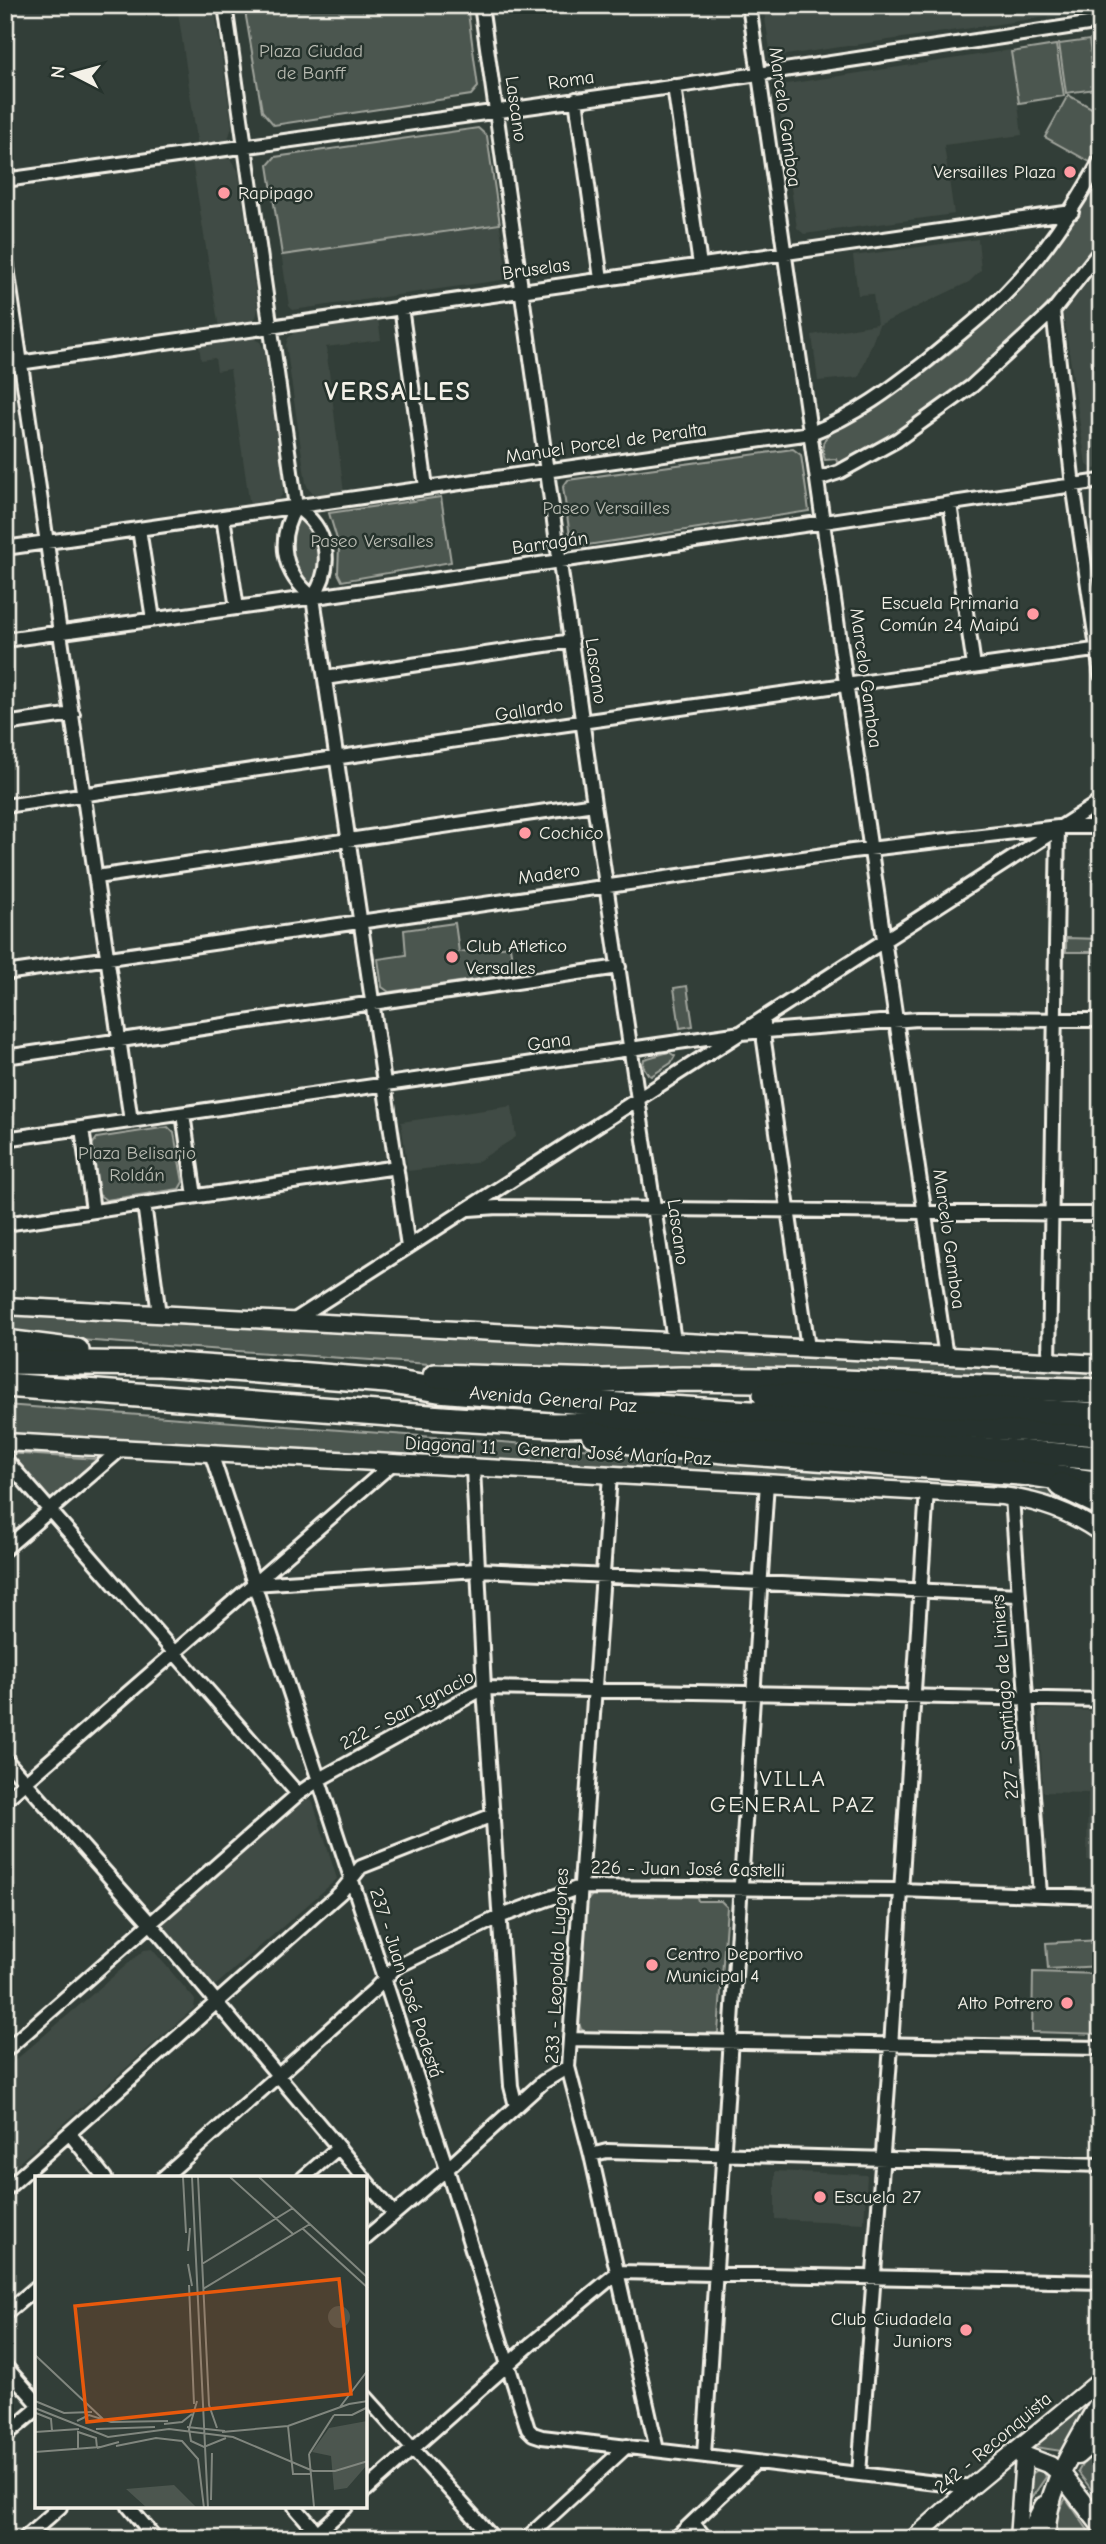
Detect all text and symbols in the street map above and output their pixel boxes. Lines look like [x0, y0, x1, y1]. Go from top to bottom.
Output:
north arrow [38, 38, 108, 108]
park label: Plaza Ciudad de Banff [259, 40, 363, 84]
street label: Marcelo Gamboa [764, 46, 806, 188]
text: N [47, 65, 70, 80]
street label: Roma [546, 66, 596, 94]
street label: Lascano [500, 75, 532, 143]
place label: Versailles Plaza [934, 161, 1056, 183]
marker: Versailles Plaza [1062, 164, 1078, 180]
place label: Rapipago [238, 182, 313, 204]
marker: Rapipago [216, 185, 232, 201]
street label: Bruselas [501, 253, 571, 285]
district label: VERSALLES [324, 377, 472, 407]
street label: Manuel Porcel de Peralta [504, 418, 708, 468]
park label: Paseo Versailles [542, 497, 670, 519]
street label: Barragán [511, 527, 589, 559]
park label: Paseo Versalles [311, 530, 434, 552]
place label: Escuela Primaria Común 24 Maipú [880, 592, 1019, 636]
marker: Escuela Primaria Común 24 Maipú [1025, 606, 1041, 622]
street label: Marcelo Gamboa [845, 607, 887, 749]
street label: Lascano [580, 637, 612, 705]
street label: Gallardo [493, 694, 565, 726]
place label: Cochico [539, 822, 604, 844]
marker: Cochico [517, 825, 533, 841]
street label: Madero [516, 859, 582, 889]
place label: Club Atletico Versalles [466, 935, 567, 979]
marker: Club Atletico Versalles [444, 949, 460, 965]
street label: Gana [526, 1028, 572, 1056]
park label: Plaza Belisario Roldán [78, 1142, 196, 1186]
street label: Marcelo Gamboa [928, 1168, 970, 1310]
street label: Lascano [662, 1198, 694, 1266]
street label: Avenida General Paz [469, 1382, 638, 1417]
street label: Diagonal 11 - General José María Paz [404, 1432, 712, 1470]
street label: 227 - Santiago de Liniers [987, 1594, 1023, 1800]
street label: 222 - San Ignacio [336, 1665, 478, 1755]
district label: VILLA GENERAL PAZ [710, 1765, 876, 1818]
street label: 226 - Juan José Castelli [591, 1856, 785, 1882]
street label: 233 - Leopoldo Lugones [541, 1867, 573, 2064]
street label: 237 - Juan José Podestá [365, 1885, 447, 2081]
place label: Centro Deportivo Municipal 4 [666, 1943, 803, 1987]
marker: Centro Deportivo Municipal 4 [644, 1957, 660, 1973]
place label: Alto Potrero [957, 1992, 1053, 2014]
marker: Alto Potrero [1059, 1995, 1075, 2011]
inset map [35, 2176, 368, 2509]
place label: Escuela 27 [834, 2186, 921, 2208]
marker: Escuela 27 [812, 2189, 828, 2205]
place label: Club Ciudadela Juniors [831, 2308, 952, 2352]
marker: Club Ciudadela Juniors [958, 2322, 974, 2338]
street label: 242 - Reconquista [930, 2388, 1056, 2498]

